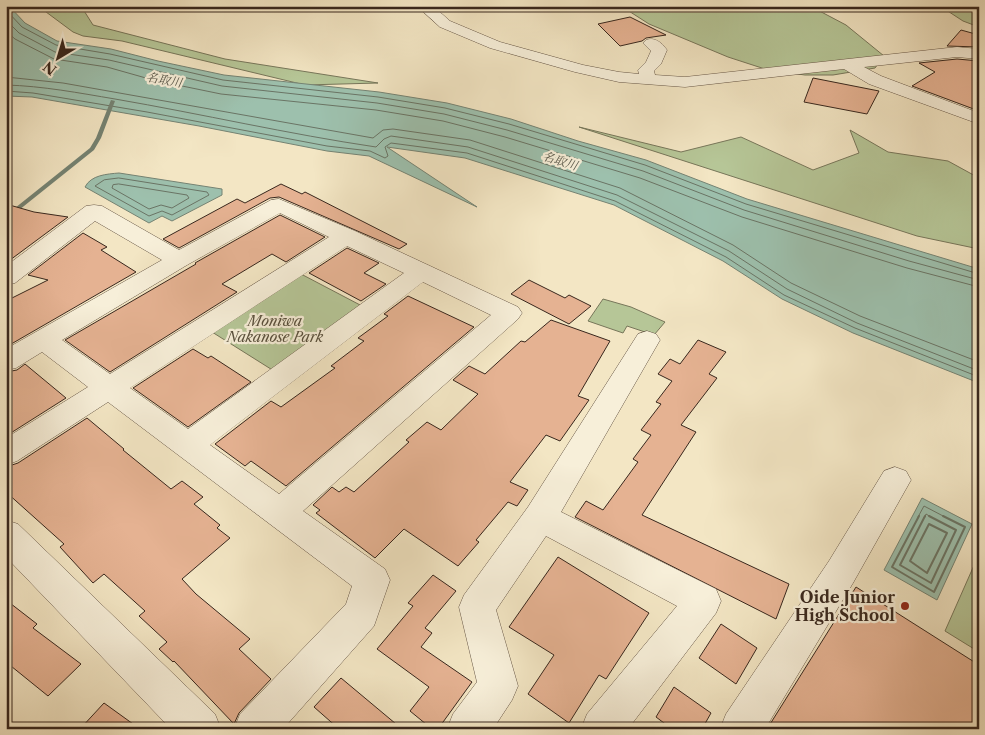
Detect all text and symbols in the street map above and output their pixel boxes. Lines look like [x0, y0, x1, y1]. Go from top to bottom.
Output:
north arrow [32, 32, 82, 82]
text: N [40, 57, 60, 79]
water label: 名取川 [145, 69, 185, 90]
water label: 名取川 [541, 148, 581, 174]
park label: Moniwa Nakanose Park [226, 312, 324, 346]
place label: Oide Junior High School [794, 587, 895, 625]
marker: Oide Junior High School [899, 600, 911, 612]

